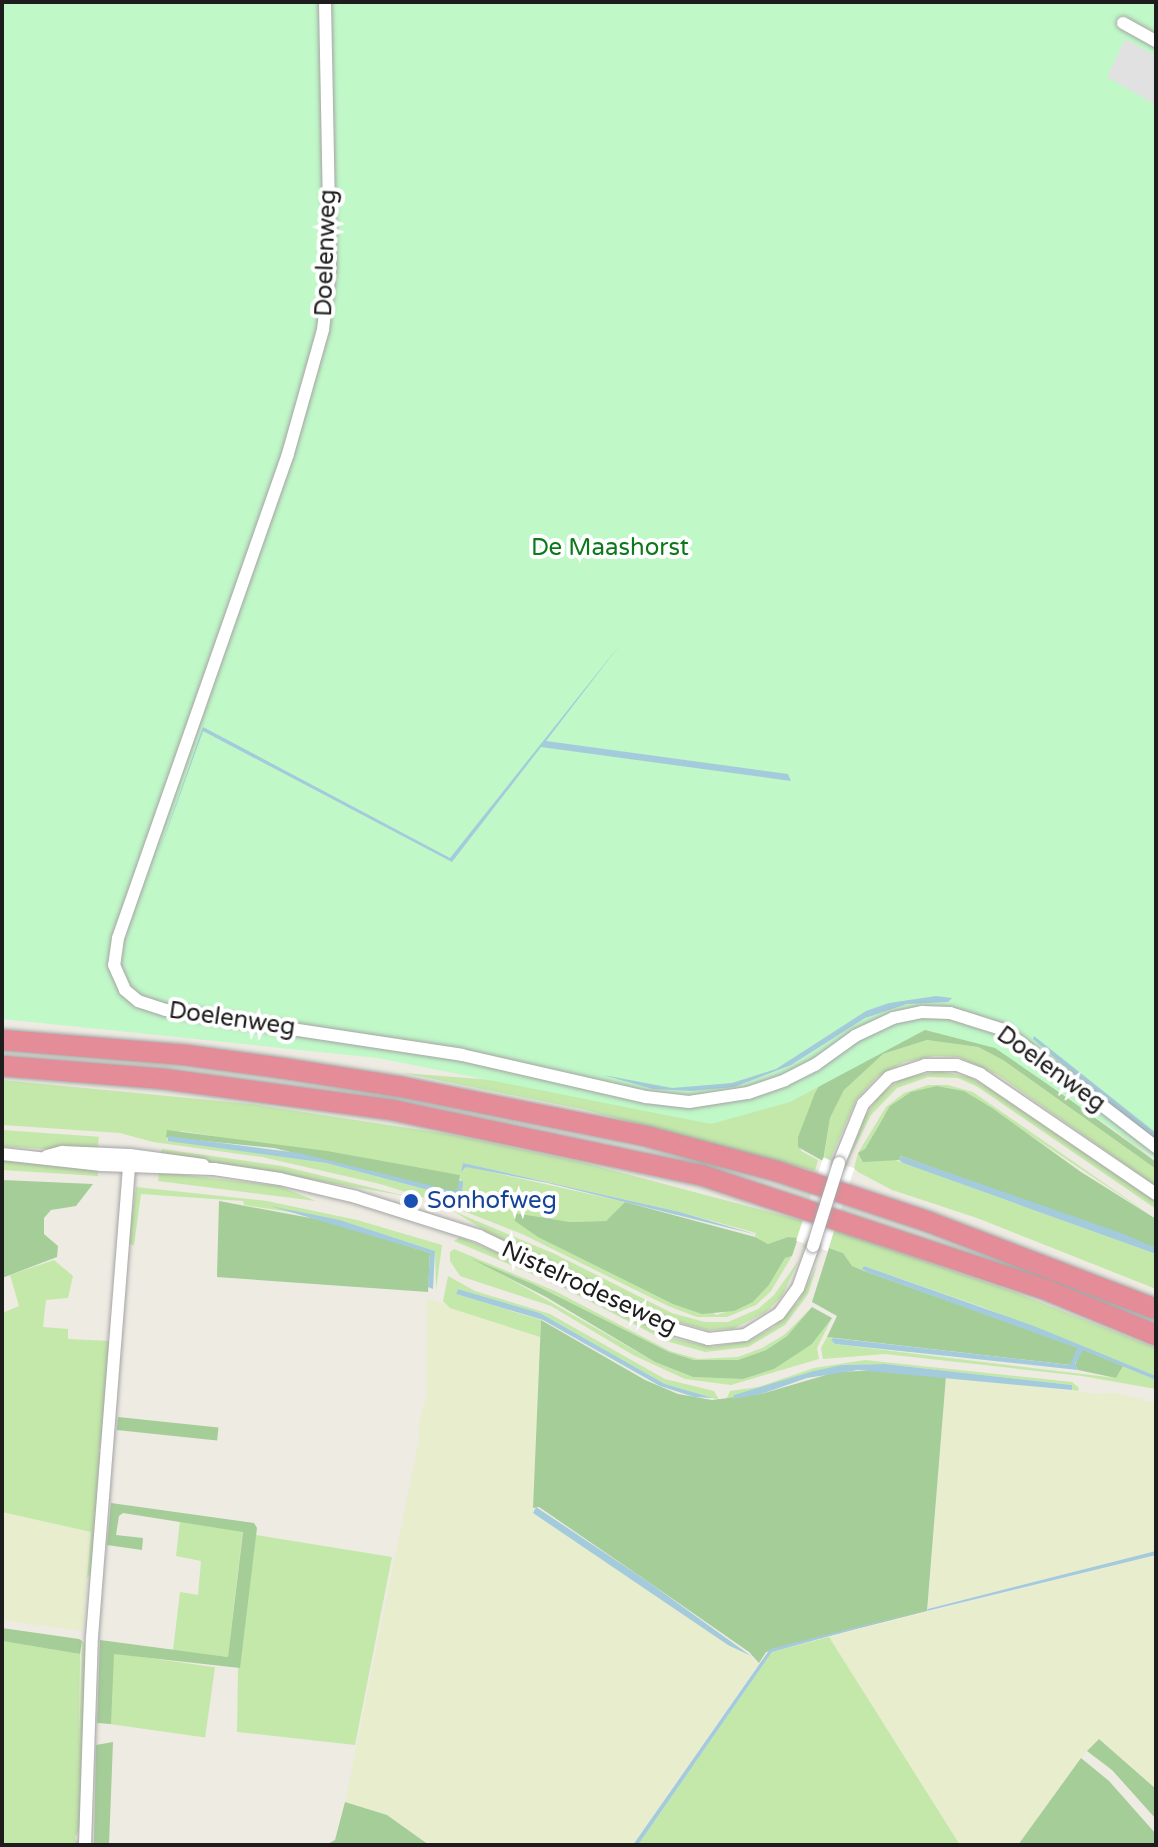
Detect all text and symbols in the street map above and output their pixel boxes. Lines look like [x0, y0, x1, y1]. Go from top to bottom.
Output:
street label: Doelenweg [309, 189, 343, 317]
park label: De Maashorst [531, 534, 689, 562]
street label: Doelenweg [167, 996, 297, 1042]
street label: Doelenweg [991, 1020, 1111, 1118]
place label: Sonhofweg [427, 1187, 557, 1215]
marker: Sonhofweg [402, 1192, 420, 1210]
street label: Nistelrodeseweg [497, 1235, 681, 1341]

